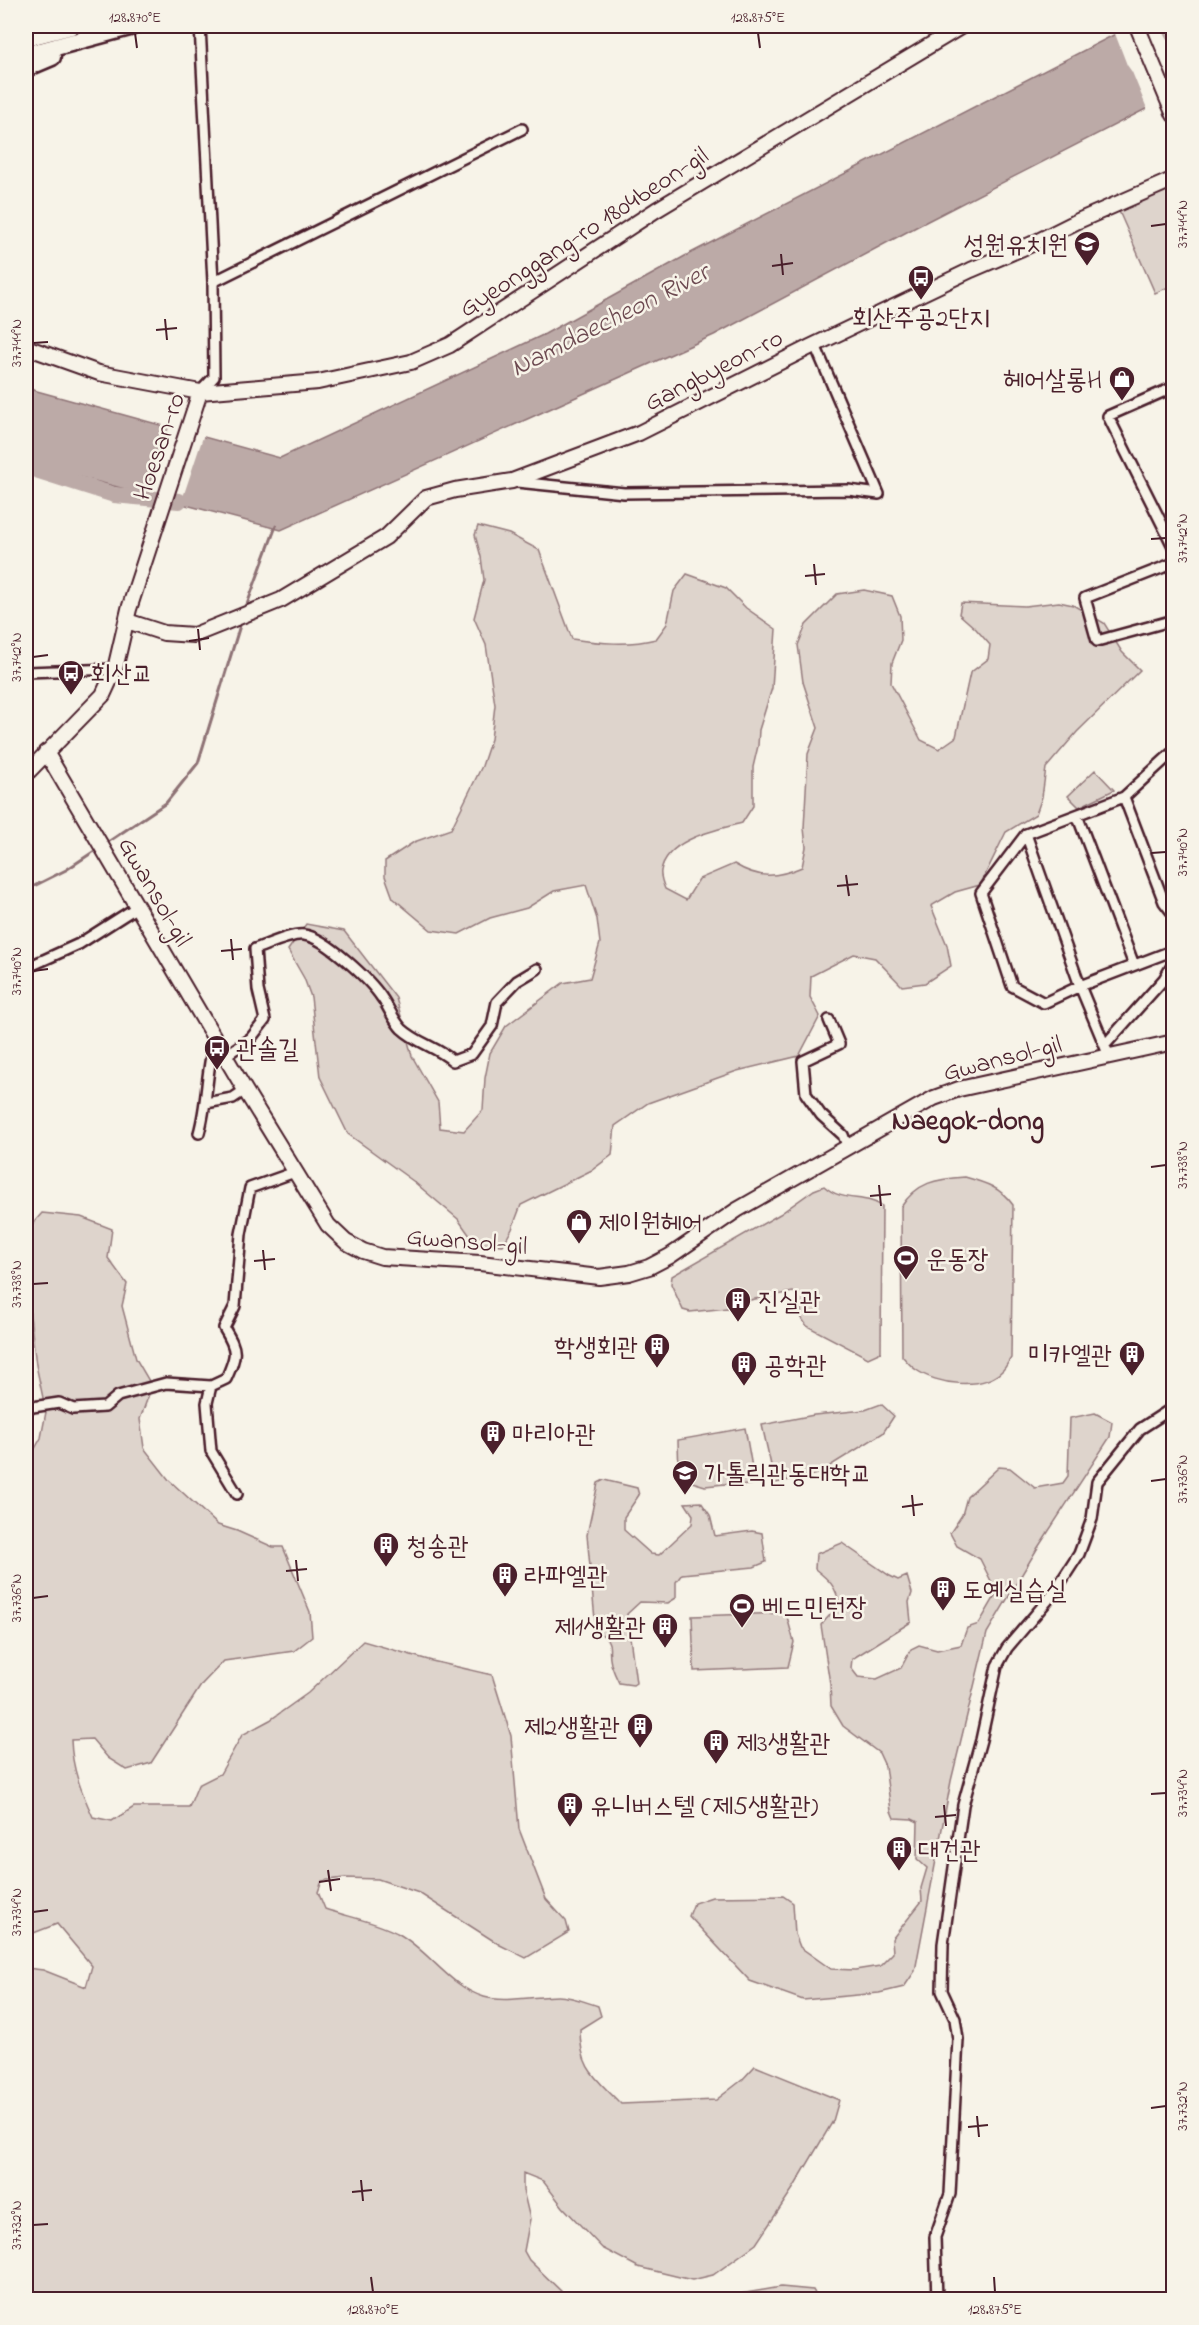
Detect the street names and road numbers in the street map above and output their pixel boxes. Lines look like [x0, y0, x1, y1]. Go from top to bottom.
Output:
street label: Gyeonggang-ro 1804beon-gil [452, 138, 717, 329]
street label: Gangbyeon-ro [638, 320, 790, 423]
street label: Hoesan-ro [125, 388, 197, 506]
street label: Gwansol-gil [107, 831, 200, 954]
street label: Gwansol-gil [939, 1027, 1066, 1093]
street label: Gwansol-gil [405, 1219, 529, 1267]

